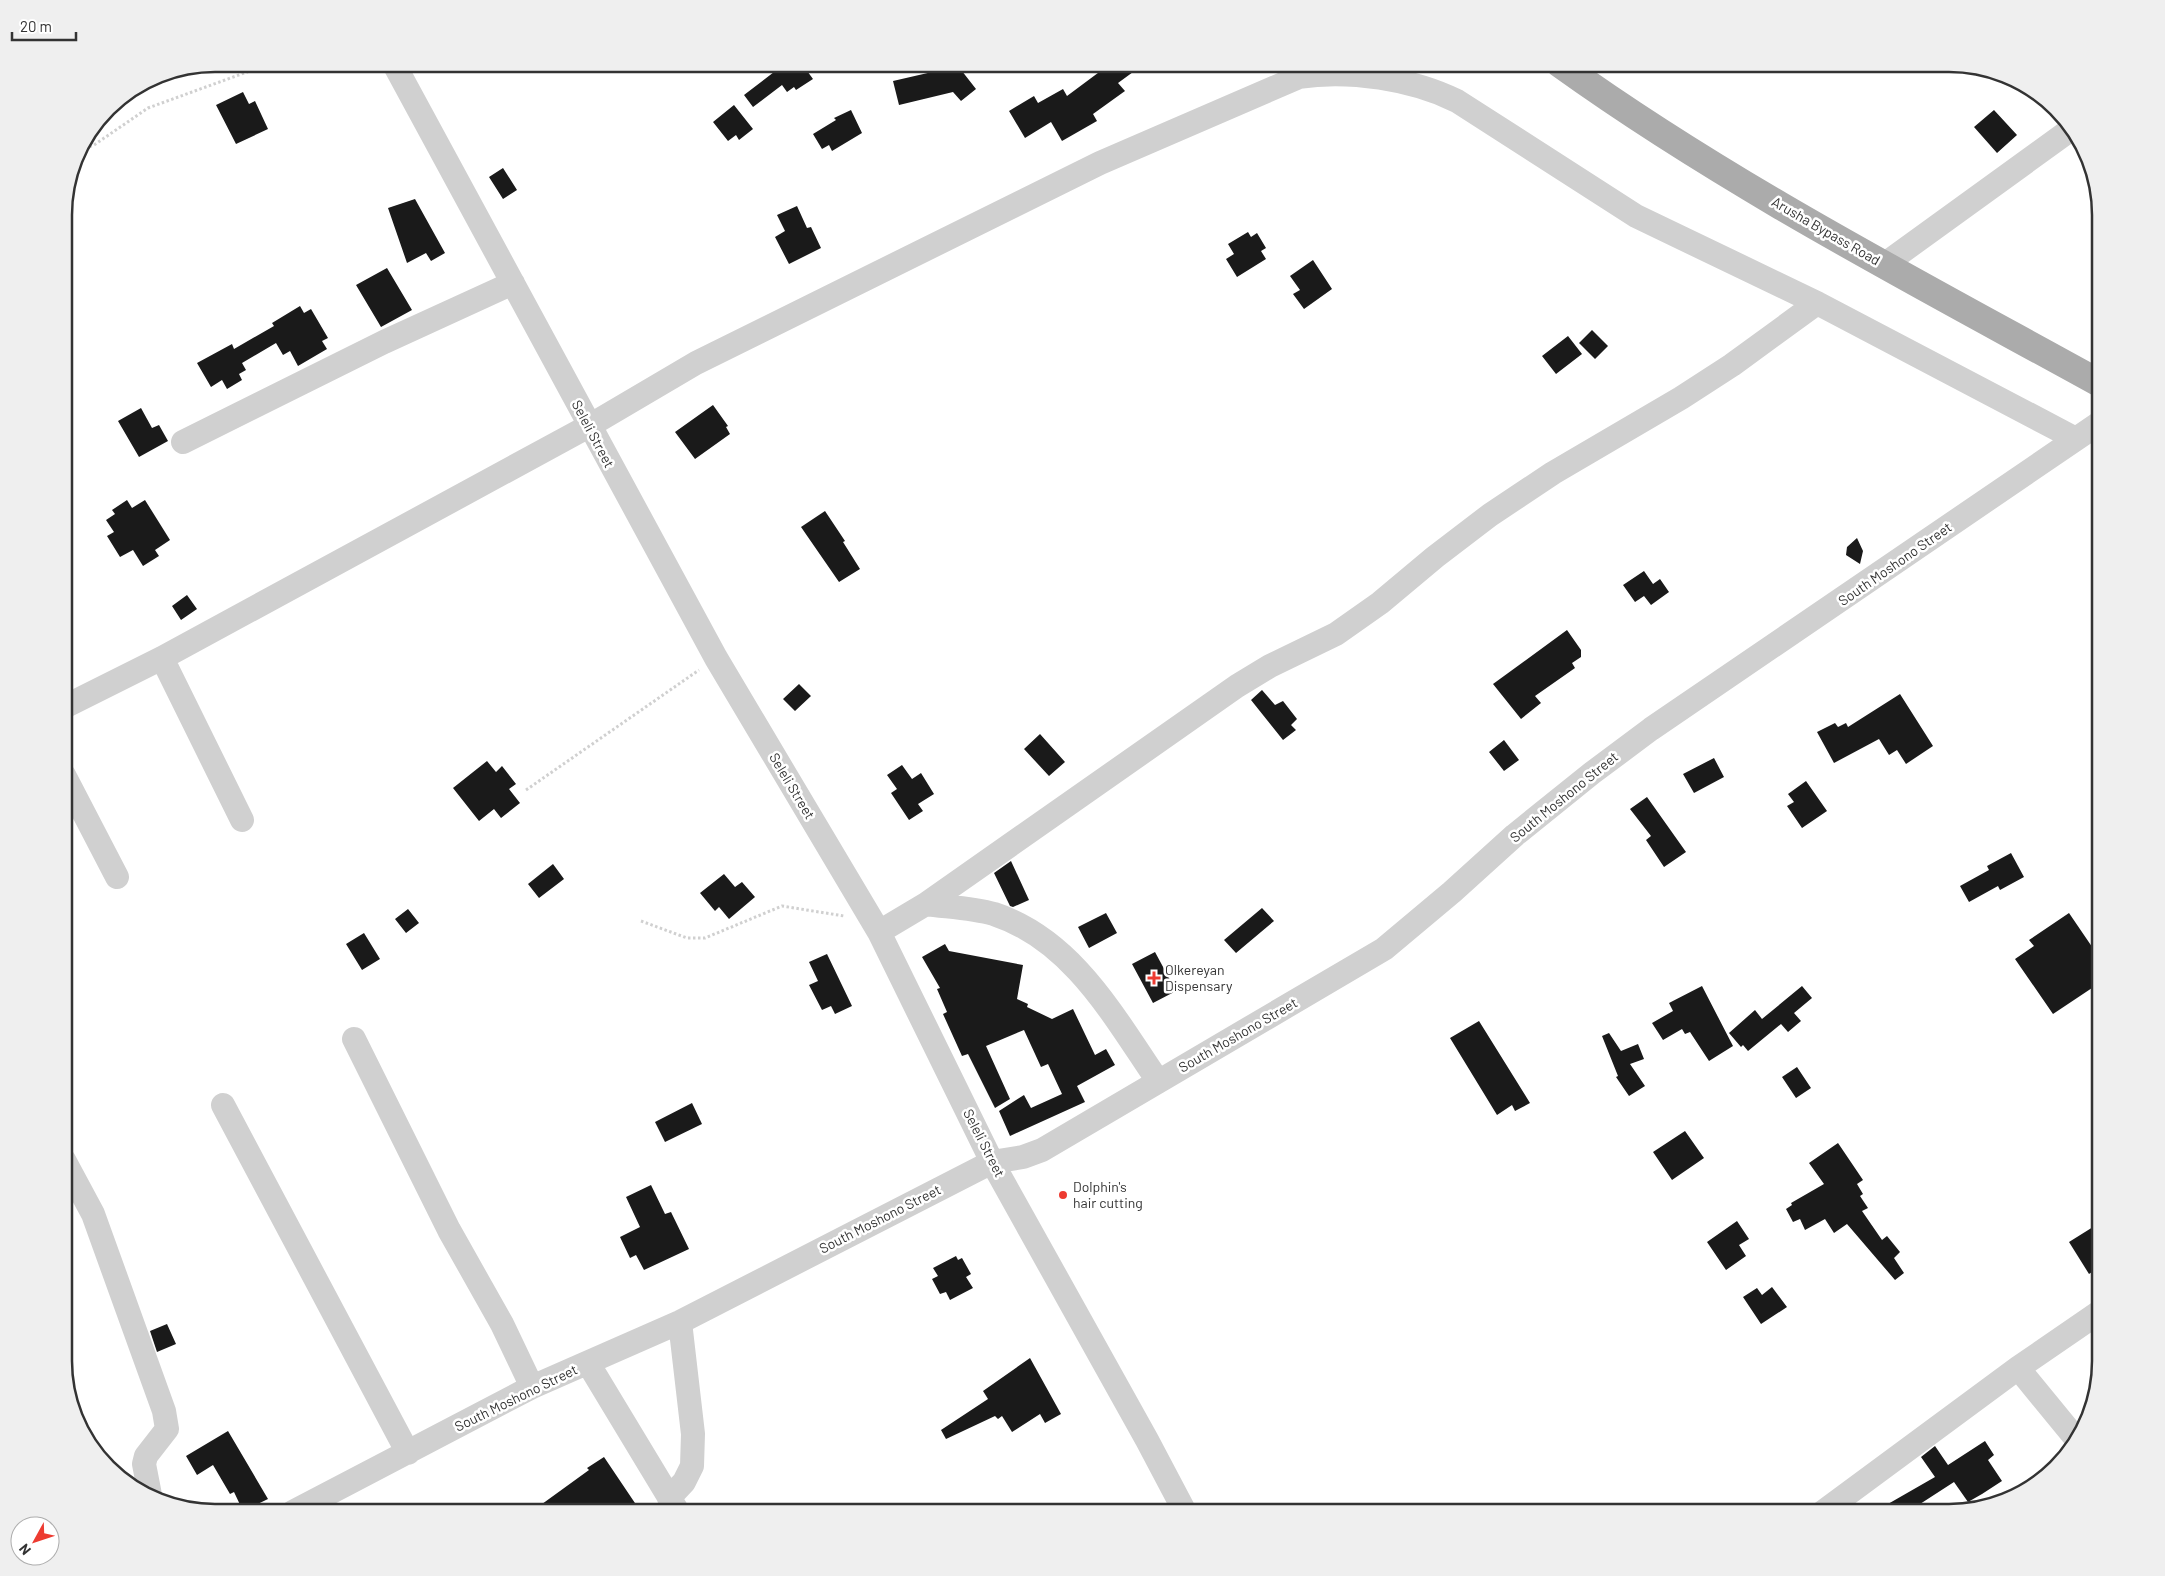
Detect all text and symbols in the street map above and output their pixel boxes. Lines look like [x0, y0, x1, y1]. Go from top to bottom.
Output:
scale bar [12, 10, 76, 42]
text: 20 m [20, 17, 52, 35]
street label: Arusha Bypass Road [1769, 193, 1883, 269]
street label: Seleli Street [569, 397, 618, 470]
street label: South Moshono Street [1835, 518, 1955, 609]
street label: South Moshono Street [1506, 748, 1621, 845]
street label: Seleli Street [766, 750, 819, 822]
place label: Olkereyan Dispensary [1165, 961, 1233, 994]
marker: Olkereyan Dispensary [1147, 971, 1161, 985]
street label: South Moshono Street [1175, 994, 1300, 1076]
street label: Seleli Street [960, 1106, 1009, 1180]
place label: Dolphin's hair cutting [1073, 1178, 1143, 1211]
street label: South Moshono Street [816, 1180, 943, 1257]
marker: Dolphin's hair cutting [1057, 1189, 1069, 1201]
street label: South Moshono Street [452, 1360, 580, 1435]
north arrow [10, 1516, 60, 1566]
text: N [15, 1541, 34, 1559]

